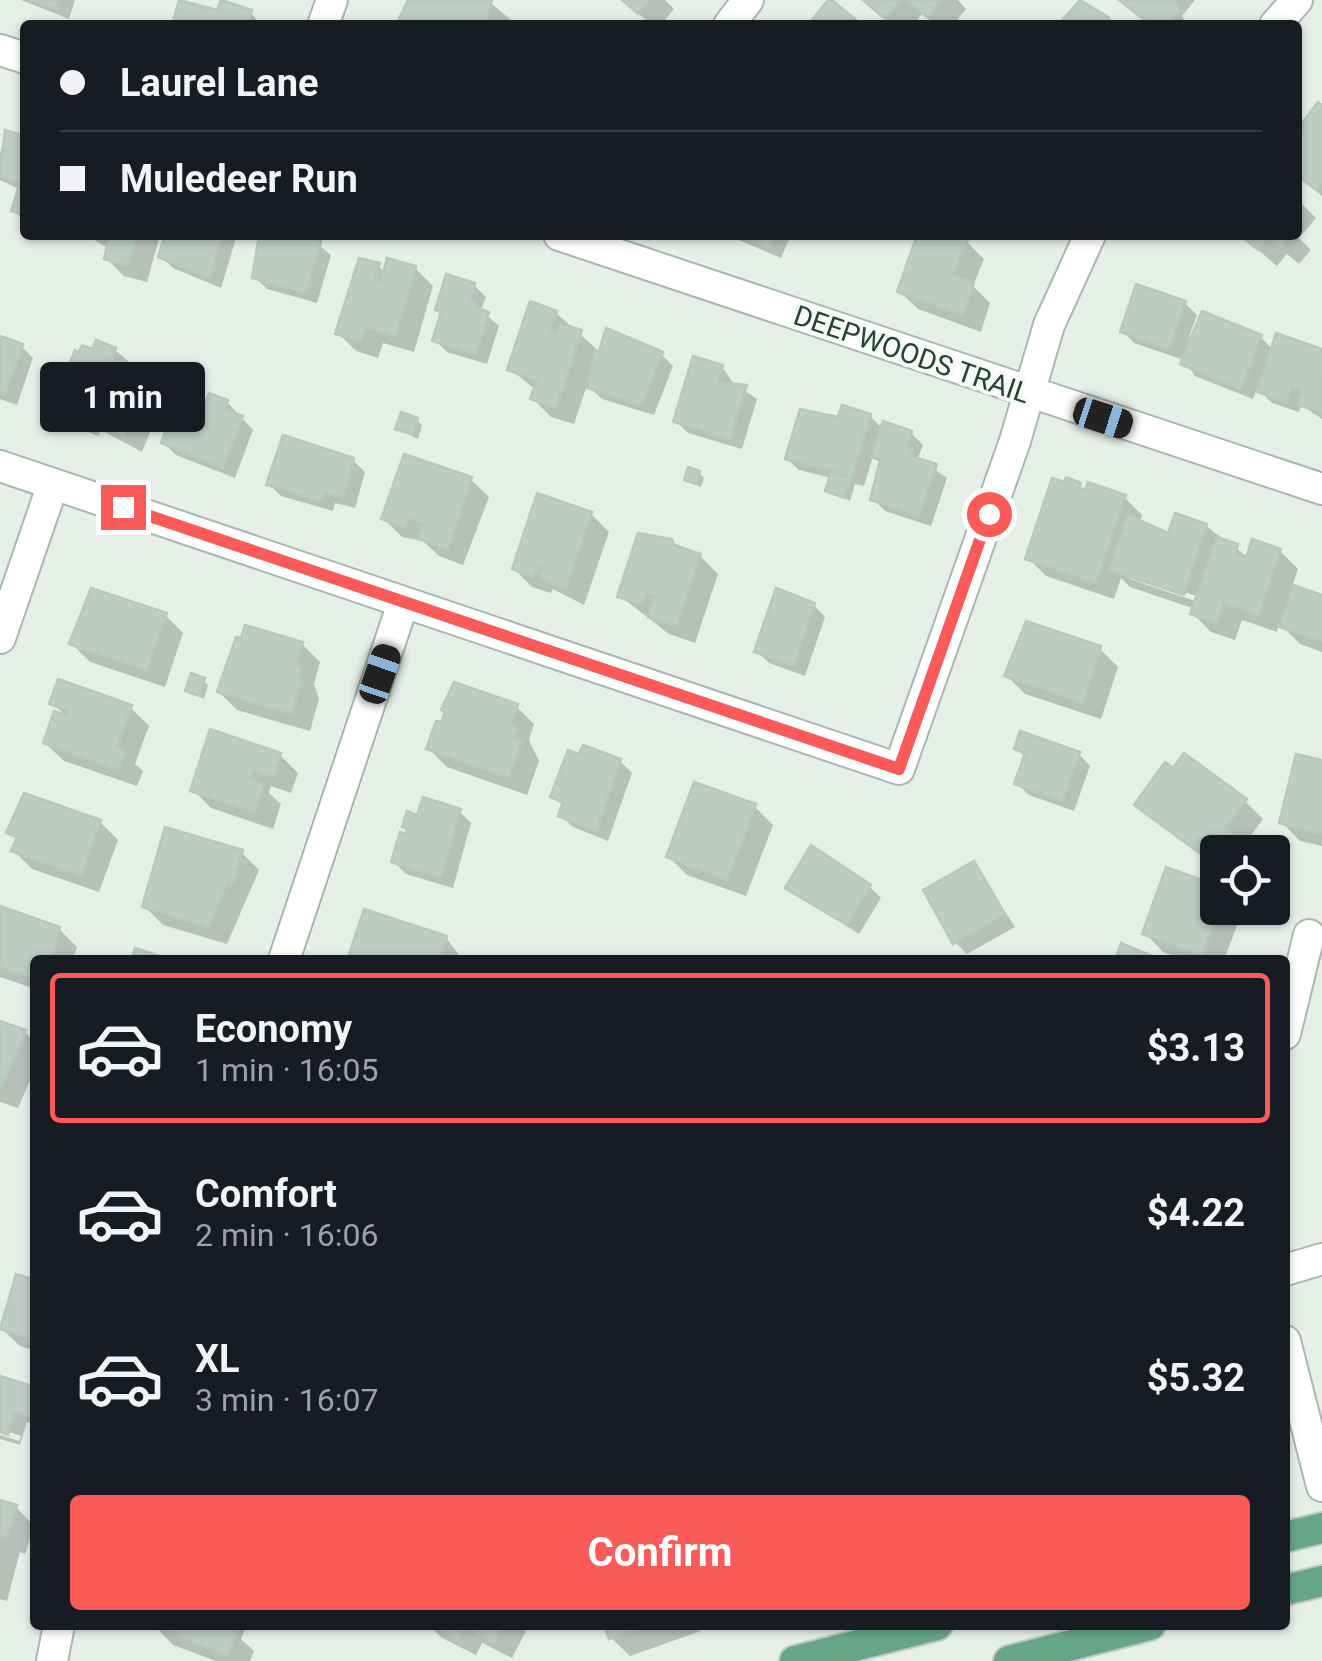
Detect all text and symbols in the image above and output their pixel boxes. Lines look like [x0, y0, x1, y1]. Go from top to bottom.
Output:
text: Laurel Lane [120, 61, 318, 105]
text: Muledeer Run [120, 157, 358, 201]
street label: DEEPWOODS TRAIL [789, 299, 1034, 410]
callout: 1 min [41, 362, 206, 432]
text: 1 min [82, 378, 163, 416]
car [1070, 394, 1136, 442]
route end [101, 485, 146, 530]
route start [967, 492, 1012, 537]
car [356, 641, 404, 707]
map controls [1200, 835, 1290, 925]
button: locate [1200, 835, 1290, 925]
icon: car [75, 1003, 165, 1093]
text: Economy [195, 1007, 352, 1051]
text: $3.13 [1147, 1026, 1245, 1070]
text: 1 min · 16:05 [195, 1051, 378, 1089]
icon: car [75, 1168, 165, 1258]
text: Comfort [195, 1172, 337, 1216]
text: $4.22 [1147, 1191, 1245, 1235]
text: 2 min · 16:06 [195, 1216, 378, 1254]
icon: car [75, 1333, 165, 1423]
text: XL [195, 1337, 240, 1381]
text: $5.32 [1147, 1356, 1245, 1400]
text: 3 min · 16:07 [195, 1381, 378, 1419]
button: Confirm [70, 1495, 1250, 1610]

